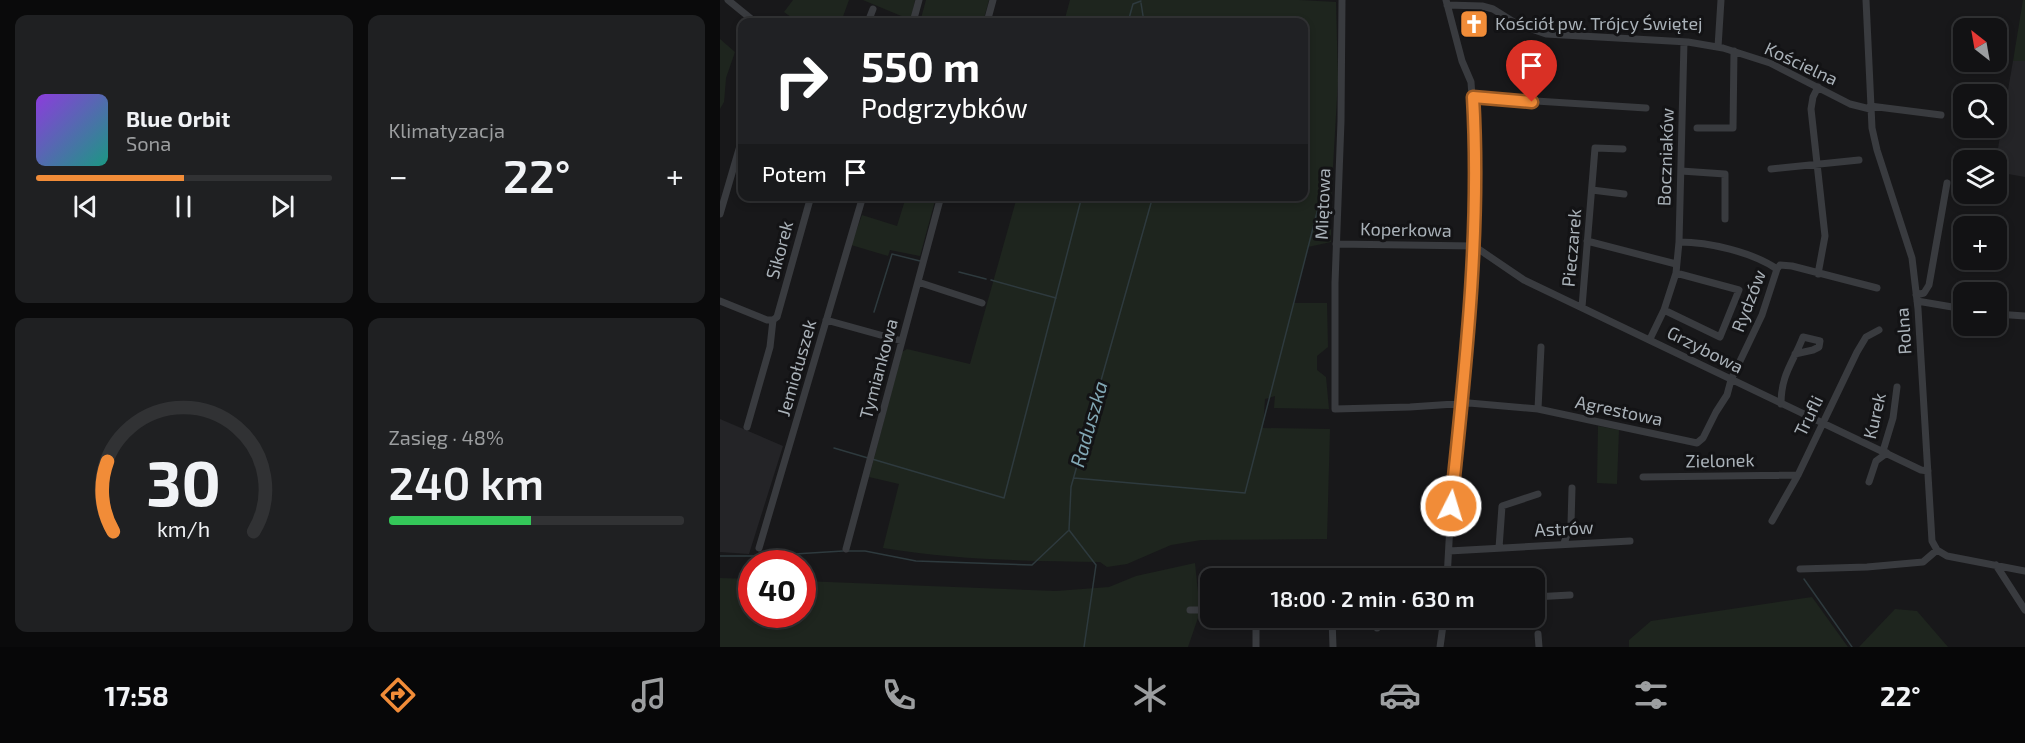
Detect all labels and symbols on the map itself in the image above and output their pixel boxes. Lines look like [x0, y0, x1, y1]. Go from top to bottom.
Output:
church icon: Kościół pw. Trójcy Świętej [1458, 8, 1490, 40]
place label: Kościół pw. Trójcy Świętej [1495, 12, 1703, 34]
north arrow [1953, 18, 2007, 72]
street label: Kościelna [1761, 37, 1842, 90]
pin [1506, 40, 1557, 102]
street label: Boczniaków [1652, 107, 1678, 206]
street label: Miętowa [1310, 168, 1334, 240]
street label: Pieczarek [1557, 208, 1585, 288]
street label: Koperkowa [1360, 217, 1452, 241]
street label: Sikorek [761, 218, 797, 281]
street label: Rydzów [1726, 266, 1770, 335]
street label: Rolna [1890, 307, 1916, 355]
street label: Tymiankowa [854, 316, 902, 421]
street label: Jemiołuszek [772, 317, 820, 419]
street label: Grzybowa [1664, 321, 1747, 378]
water label: Raduszka [1064, 378, 1112, 470]
street label: Agrestowa [1574, 390, 1665, 430]
street label: Kurek [1858, 391, 1890, 441]
street label: Trufli [1789, 392, 1827, 440]
street label: Zielonek [1685, 448, 1755, 472]
position arrow [1419, 474, 1483, 538]
street label: Astrów [1534, 515, 1594, 541]
speed limit sign: 40 [738, 550, 816, 628]

